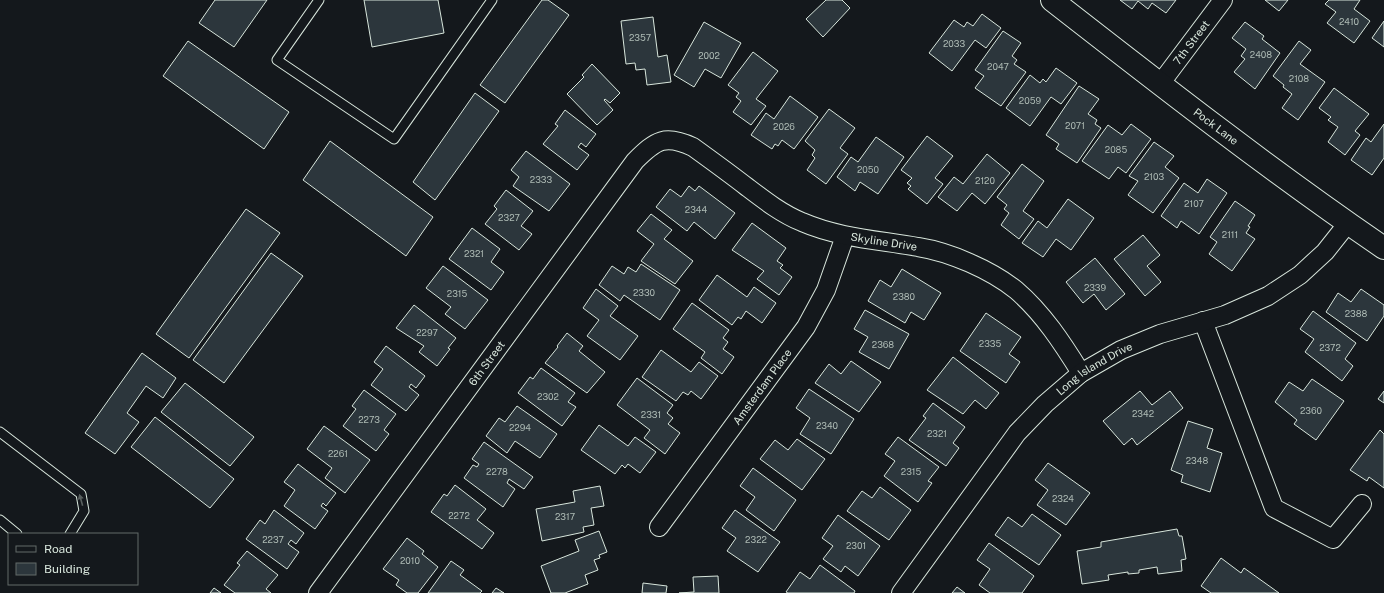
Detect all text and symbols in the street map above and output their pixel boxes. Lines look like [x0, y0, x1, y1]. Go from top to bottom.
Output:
house number: 2410 [1339, 16, 1360, 27]
street label: 7th Street [1171, 18, 1212, 67]
house number: 2357 [629, 32, 651, 43]
house number: 2033 [943, 38, 965, 49]
house number: 2408 [1250, 49, 1272, 60]
house number: 2002 [698, 50, 720, 61]
house number: 2047 [987, 61, 1009, 72]
house number: 2108 [1289, 73, 1309, 84]
house number: 2059 [1019, 95, 1042, 106]
street label: Pock Lane [1191, 106, 1241, 147]
house number: 2071 [1065, 120, 1085, 131]
house number: 2026 [773, 121, 795, 132]
house number: 2085 [1105, 144, 1127, 155]
house number: 2050 [857, 164, 880, 175]
house number: 2103 [1144, 171, 1164, 182]
house number: 2333 [530, 174, 552, 185]
house number: 2120 [975, 175, 995, 186]
house number: 2107 [1184, 198, 1204, 209]
house number: 2344 [685, 204, 708, 215]
house number: 2327 [498, 212, 520, 223]
house number: 2111 [1222, 229, 1238, 240]
street label: Skyline Drive [850, 230, 918, 253]
house number: 2321 [464, 248, 484, 259]
house number: 2339 [1084, 282, 1106, 293]
house number: 2330 [633, 287, 656, 298]
house number: 2315 [447, 288, 467, 299]
house number: 2380 [893, 291, 916, 302]
house number: 2388 [1345, 308, 1367, 319]
house number: 2297 [416, 327, 438, 338]
house number: 2335 [979, 338, 1001, 349]
street label: 6th Street [466, 339, 507, 388]
house number: 2368 [872, 339, 894, 350]
street label: Long Island Drive [1054, 340, 1134, 398]
house number: 2372 [1319, 342, 1341, 353]
street label: Amsterdam Place [730, 347, 794, 427]
house number: 2302 [537, 391, 559, 402]
house number: 2360 [1300, 405, 1323, 416]
house number: 2342 [1132, 408, 1154, 419]
house number: 2331 [641, 409, 661, 420]
house number: 2273 [358, 414, 380, 425]
house number: 2340 [816, 420, 839, 431]
house number: 2294 [509, 422, 531, 433]
house number: 2321 [927, 428, 947, 439]
house number: 2261 [328, 448, 348, 459]
house number: 2348 [1186, 455, 1208, 466]
house number: 2278 [486, 466, 508, 477]
house number: 2315 [901, 466, 921, 477]
one-way arrow [78, 493, 84, 505]
house number: 2324 [1052, 493, 1074, 504]
house number: 2272 [448, 510, 470, 521]
house number: 2317 [555, 511, 575, 522]
legend [8, 533, 138, 585]
house number: 2237 [262, 534, 284, 545]
house number: 2322 [745, 534, 767, 545]
house number: 2301 [846, 540, 866, 551]
text: Road [44, 542, 72, 556]
house number: 2010 [400, 555, 421, 566]
text: Building [44, 562, 90, 576]

